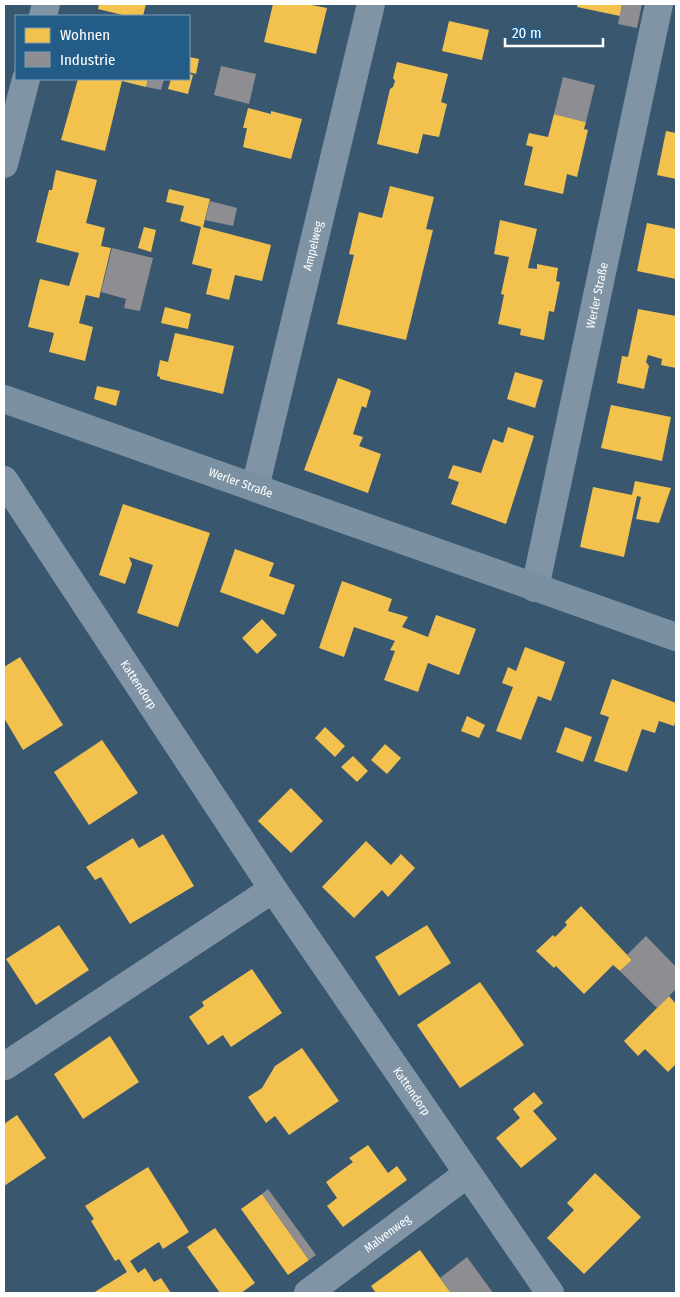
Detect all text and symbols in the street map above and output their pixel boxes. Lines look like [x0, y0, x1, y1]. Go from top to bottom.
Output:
legend [15, 15, 190, 80]
scale bar [505, 15, 602, 47]
text: 20 m [512, 24, 542, 42]
text: Wohnen [60, 26, 110, 44]
text: Industrie [60, 51, 115, 69]
street label: Ampelweg [300, 219, 326, 272]
street label: Werler Straße [583, 261, 611, 330]
street label: Werler Straße [207, 465, 275, 501]
street label: Kattendorp [118, 658, 160, 712]
street label: Kattendorp [390, 1065, 433, 1118]
street label: Malvenweg [361, 1212, 414, 1256]

